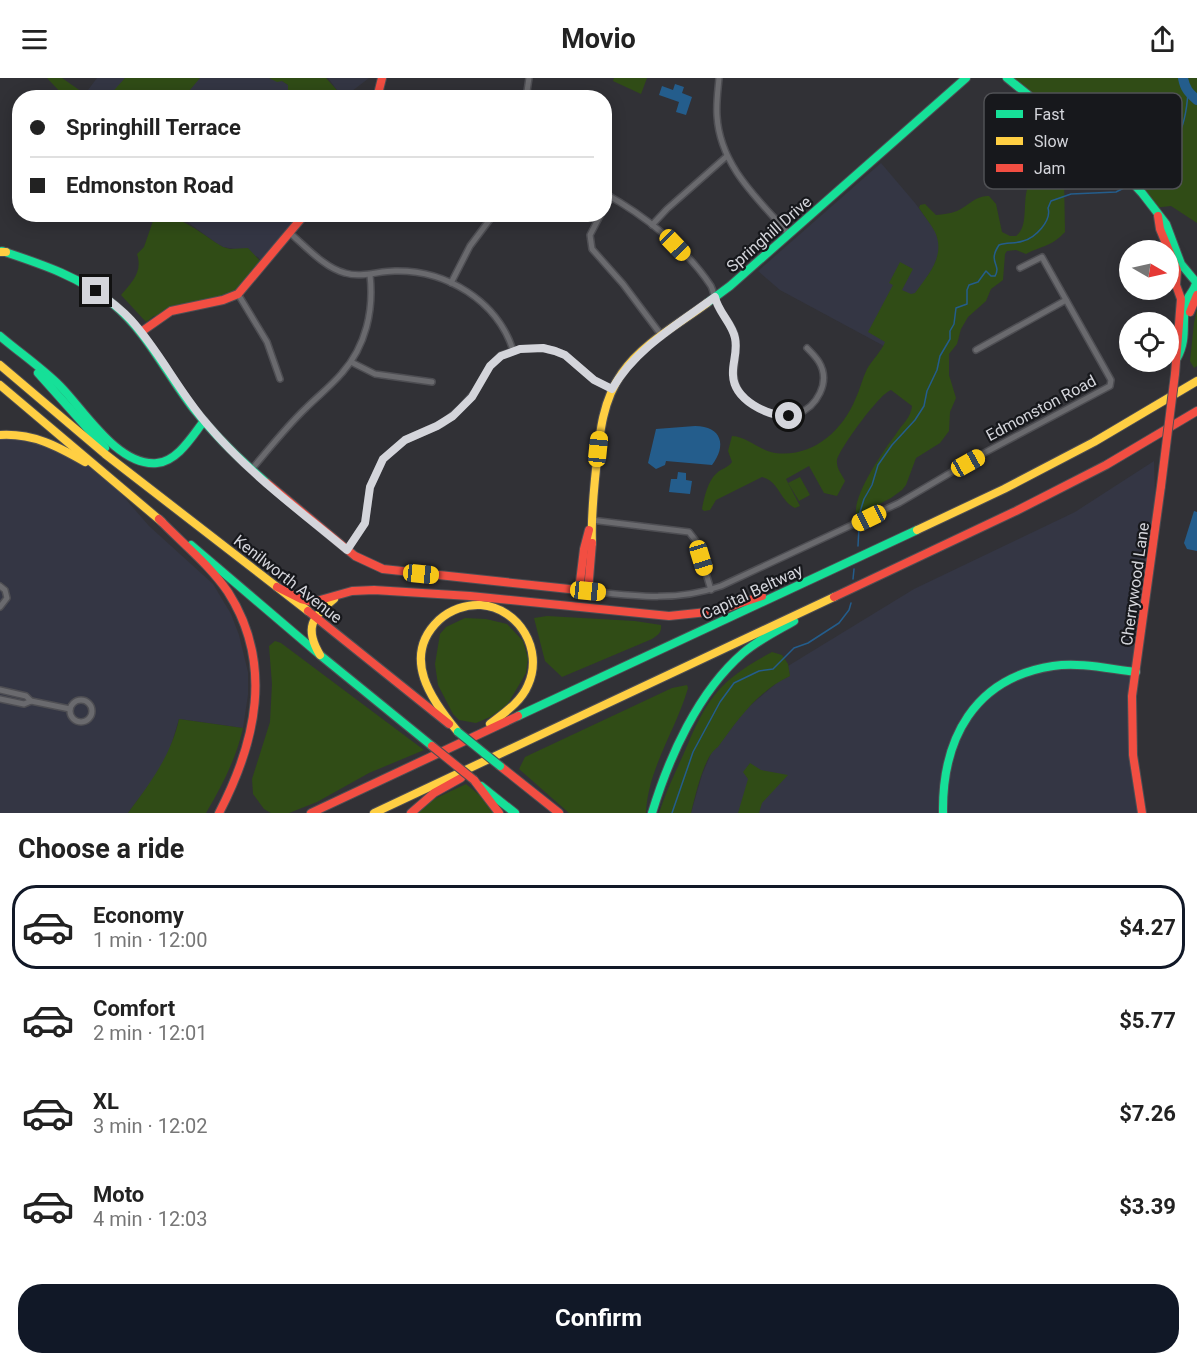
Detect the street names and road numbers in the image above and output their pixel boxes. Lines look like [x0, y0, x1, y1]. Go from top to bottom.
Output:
street label: Springhill Drive [723, 192, 815, 276]
street label: Edmonston Road [983, 371, 1099, 445]
street label: Cherrywood Lane [1117, 521, 1153, 647]
street label: Kenilworth Avenue [230, 531, 346, 627]
street label: Capital Beltway [698, 560, 806, 624]

